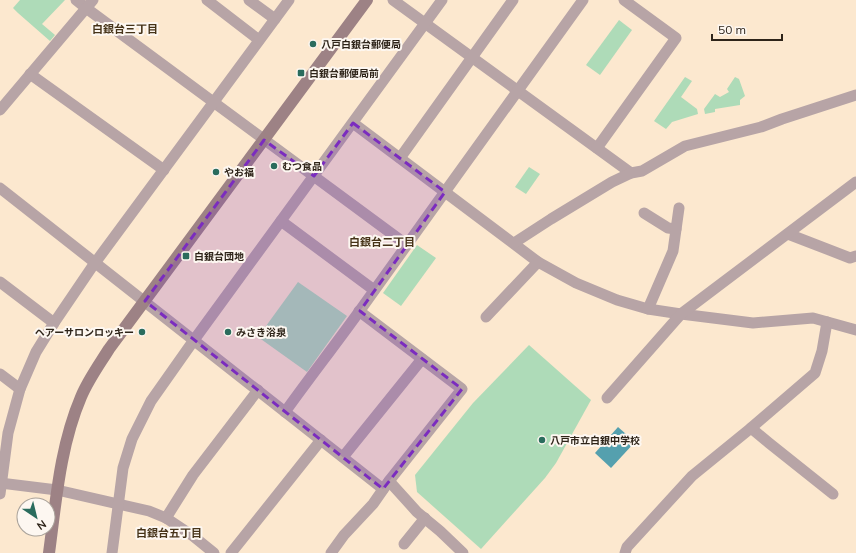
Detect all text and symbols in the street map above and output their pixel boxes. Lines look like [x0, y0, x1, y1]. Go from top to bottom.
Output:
scale bar [712, 16, 782, 42]
district label: 白銀台三丁目 [92, 22, 158, 36]
text: 50 m [718, 22, 746, 37]
place label: 八戸白銀台郵便局 [321, 38, 401, 51]
marker: 八戸白銀台郵便局 [308, 39, 318, 49]
place label: 白銀台郵便局前 [309, 67, 379, 80]
marker: 白銀台郵便局前 [296, 68, 306, 78]
place label: むつ食品 [282, 160, 322, 173]
marker: むつ食品 [269, 161, 279, 171]
place label: やお福 [224, 166, 254, 179]
marker: やお福 [211, 167, 221, 177]
district label: 白銀台二丁目 [349, 235, 415, 249]
place label: 白銀台団地 [194, 250, 244, 263]
marker: 白銀台団地 [181, 251, 191, 261]
place label: ヘアーサロンロッキー [35, 326, 134, 339]
place label: みさき浴泉 [236, 326, 287, 339]
marker: ヘアーサロンロッキー [137, 327, 147, 337]
marker: みさき浴泉 [223, 327, 233, 337]
place label: 八戸市立白銀中学校 [550, 434, 640, 447]
marker: 八戸市立白銀中学校 [537, 435, 547, 445]
north arrow [16, 497, 56, 537]
text: N [34, 517, 49, 533]
district label: 白銀台五丁目 [136, 526, 202, 540]

